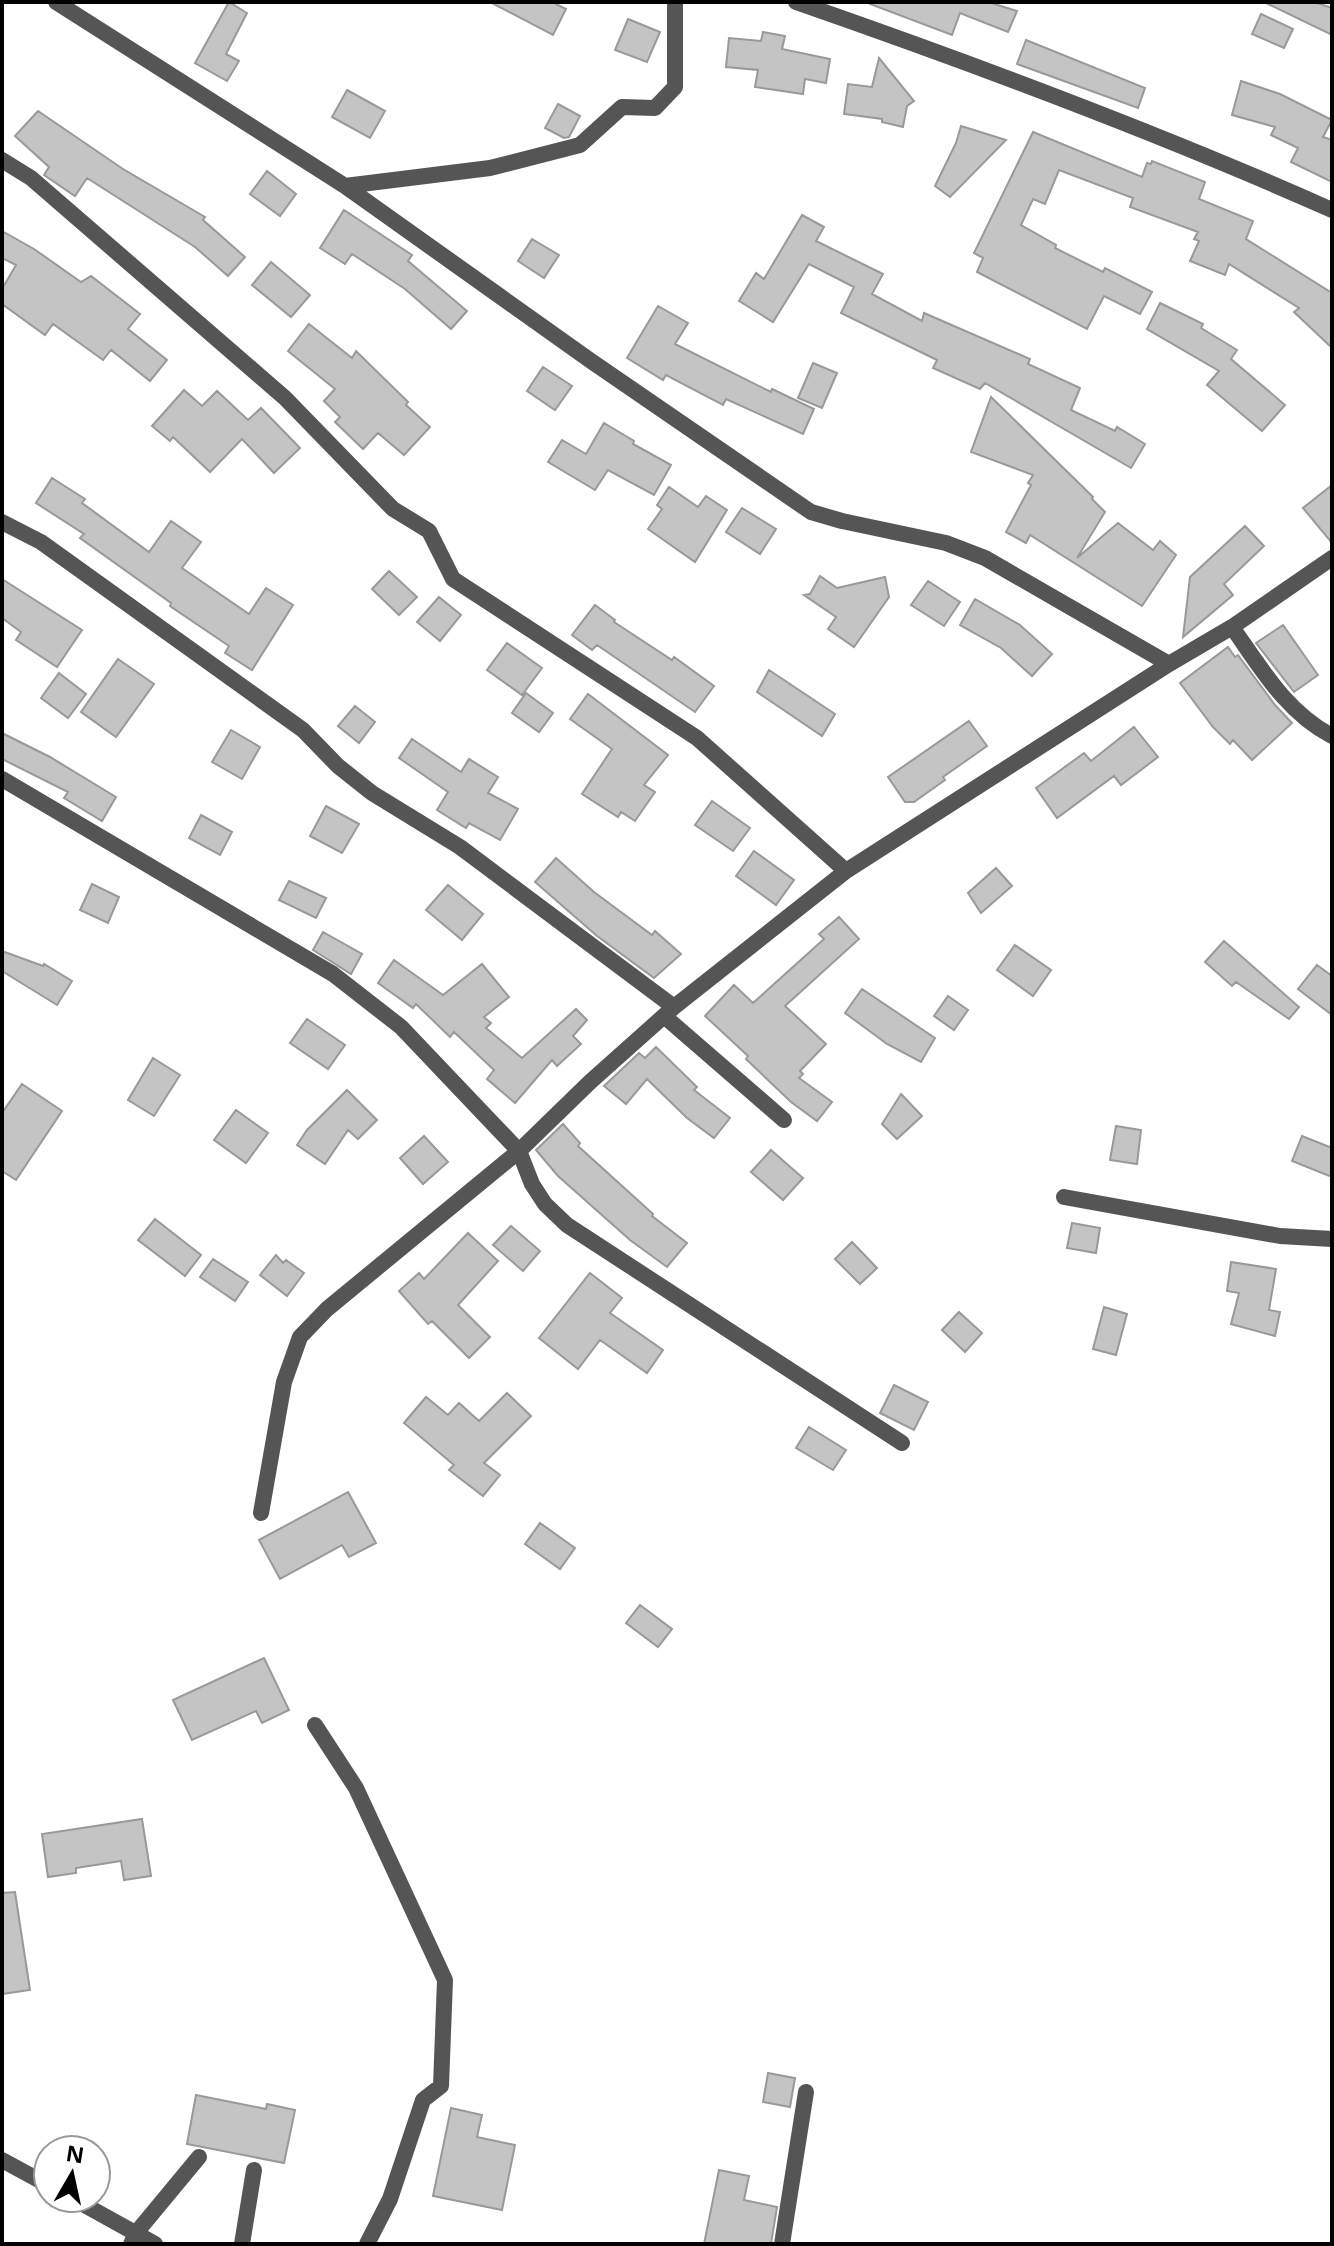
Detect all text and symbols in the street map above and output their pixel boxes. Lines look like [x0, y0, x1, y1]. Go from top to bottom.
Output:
north arrow [32, 2134, 112, 2214]
text: N [64, 2137, 86, 2169]

